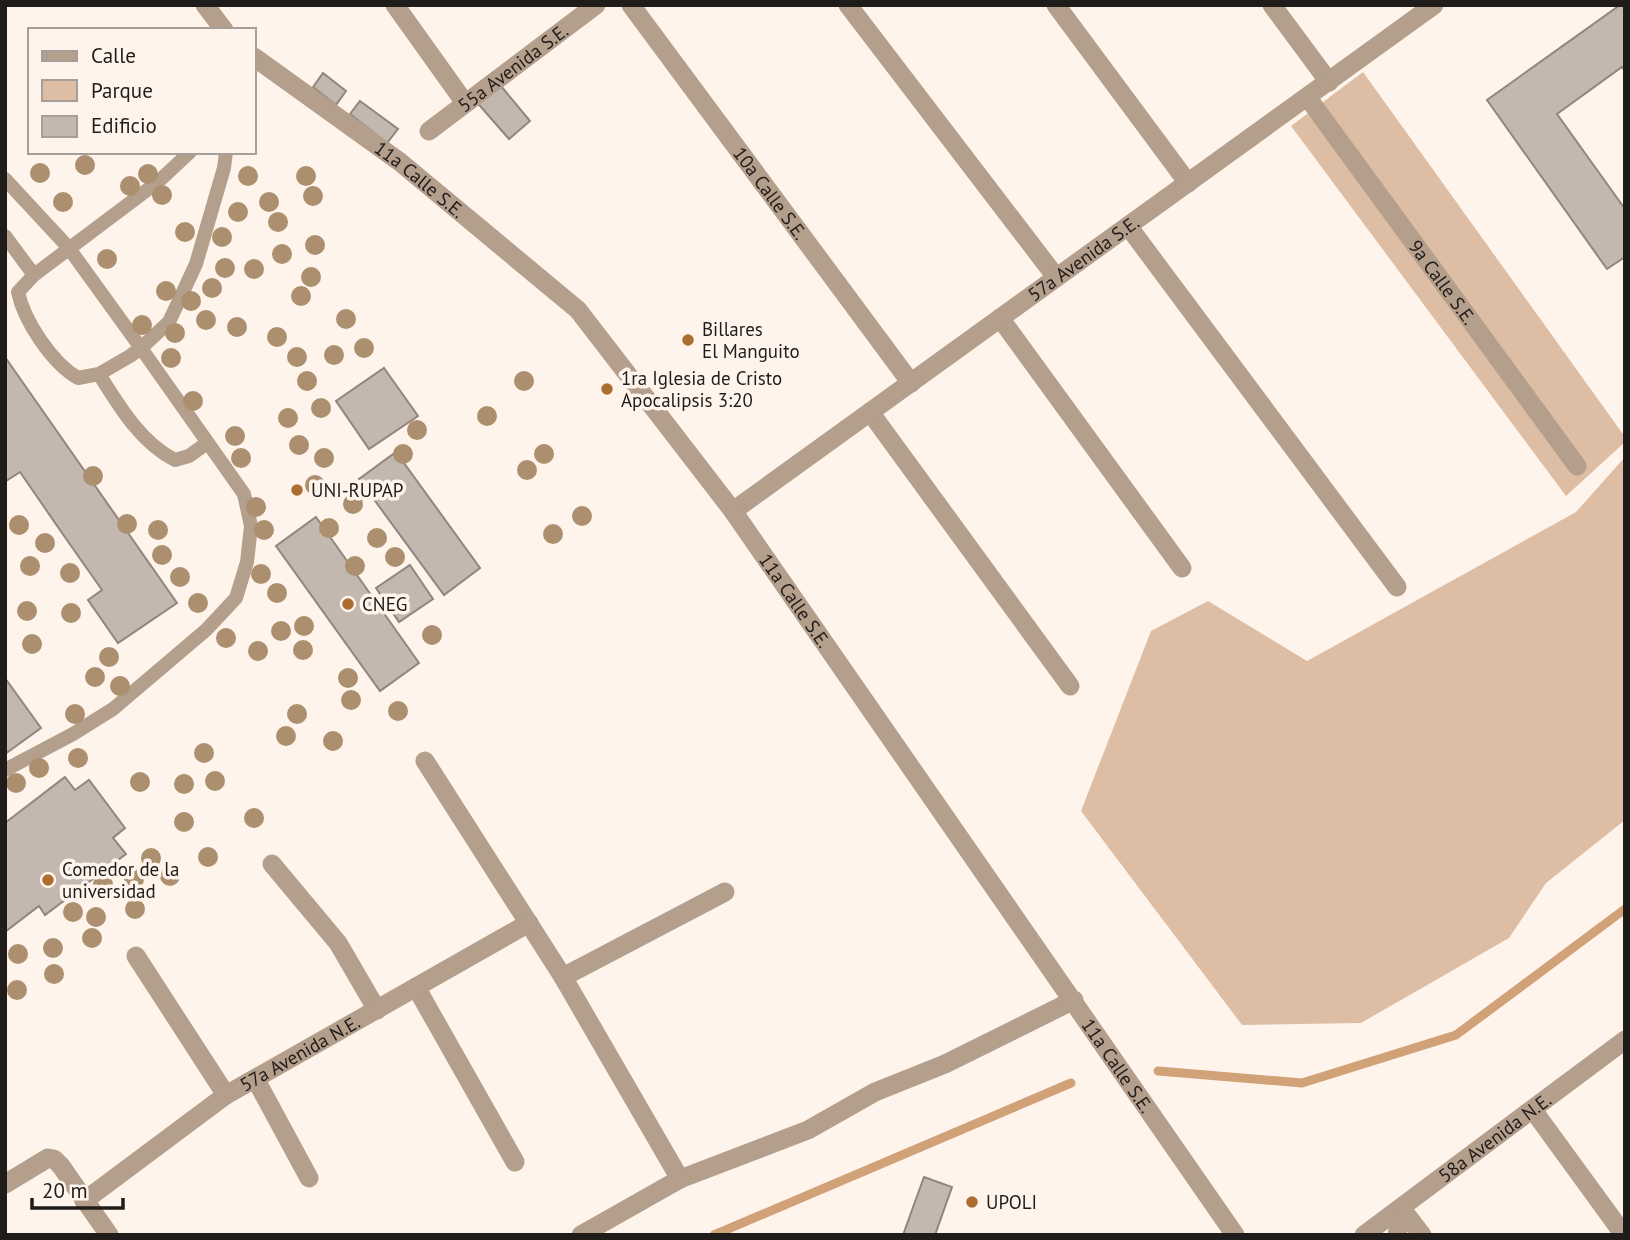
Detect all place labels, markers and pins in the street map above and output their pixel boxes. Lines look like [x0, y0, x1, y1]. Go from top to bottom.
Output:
place label: Billares El Manguito [702, 317, 800, 363]
marker: Billares El Manguito [680, 332, 696, 348]
place label: 1ra Iglesia de Cristo Apocalipsis 3:20 [621, 366, 782, 412]
marker: 1ra Iglesia de Cristo Apocalipsis 3:20 [599, 381, 615, 397]
place label: UNI-RUPAP [311, 478, 403, 502]
marker: UNI-RUPAP [289, 482, 305, 498]
place label: CNEG [362, 592, 407, 616]
marker: CNEG [340, 596, 356, 612]
place label: Comedor de la universidad [62, 857, 179, 903]
marker: Comedor de la universidad [40, 872, 56, 888]
place label: UPOLI [986, 1190, 1037, 1214]
marker: UPOLI [964, 1194, 980, 1210]

